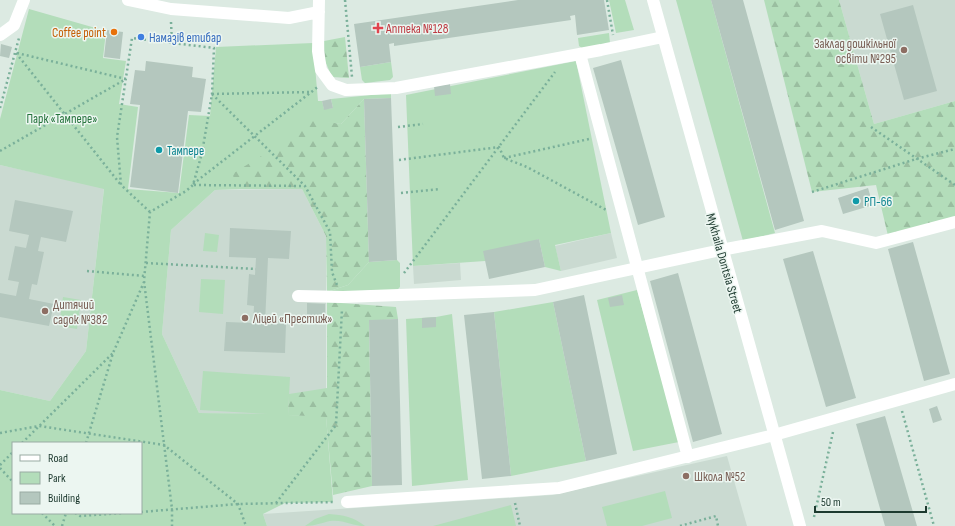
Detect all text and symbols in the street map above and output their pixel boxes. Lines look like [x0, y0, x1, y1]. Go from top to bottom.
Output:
place label: Аптека №128 [385, 21, 449, 37]
marker: Аптека №128 [373, 23, 383, 33]
place label: Coffee point [52, 25, 106, 41]
marker: Coffee point [109, 27, 119, 37]
place label: Намазів етибар [149, 30, 221, 46]
marker: Намазів етибар [136, 32, 146, 42]
place label: Заклад дошкільної освіти №295 [814, 36, 897, 67]
marker: Заклад дошкільної освіти №295 [899, 45, 909, 55]
park label: Парк «Тампере» [27, 111, 97, 127]
place label: Тампере [167, 143, 204, 159]
marker: Тампере [154, 145, 164, 155]
place label: РП-66 [864, 194, 893, 210]
marker: РП-66 [851, 196, 861, 206]
street label: Mykhaila Dontsia Street [702, 212, 746, 315]
place label: Дитячий садок №382 [53, 297, 107, 328]
marker: Дитячий садок №382 [40, 306, 50, 316]
place label: Ліцей «Престиж» [252, 311, 332, 327]
marker: Ліцей «Престиж» [240, 313, 250, 323]
legend [12, 442, 142, 514]
text: Road [48, 451, 68, 466]
place label: Школа №52 [694, 469, 745, 485]
text: Park [48, 471, 66, 486]
marker: Школа №52 [681, 471, 691, 481]
scale bar [815, 488, 926, 514]
text: Building [48, 491, 80, 506]
text: 50 m [821, 495, 841, 510]

